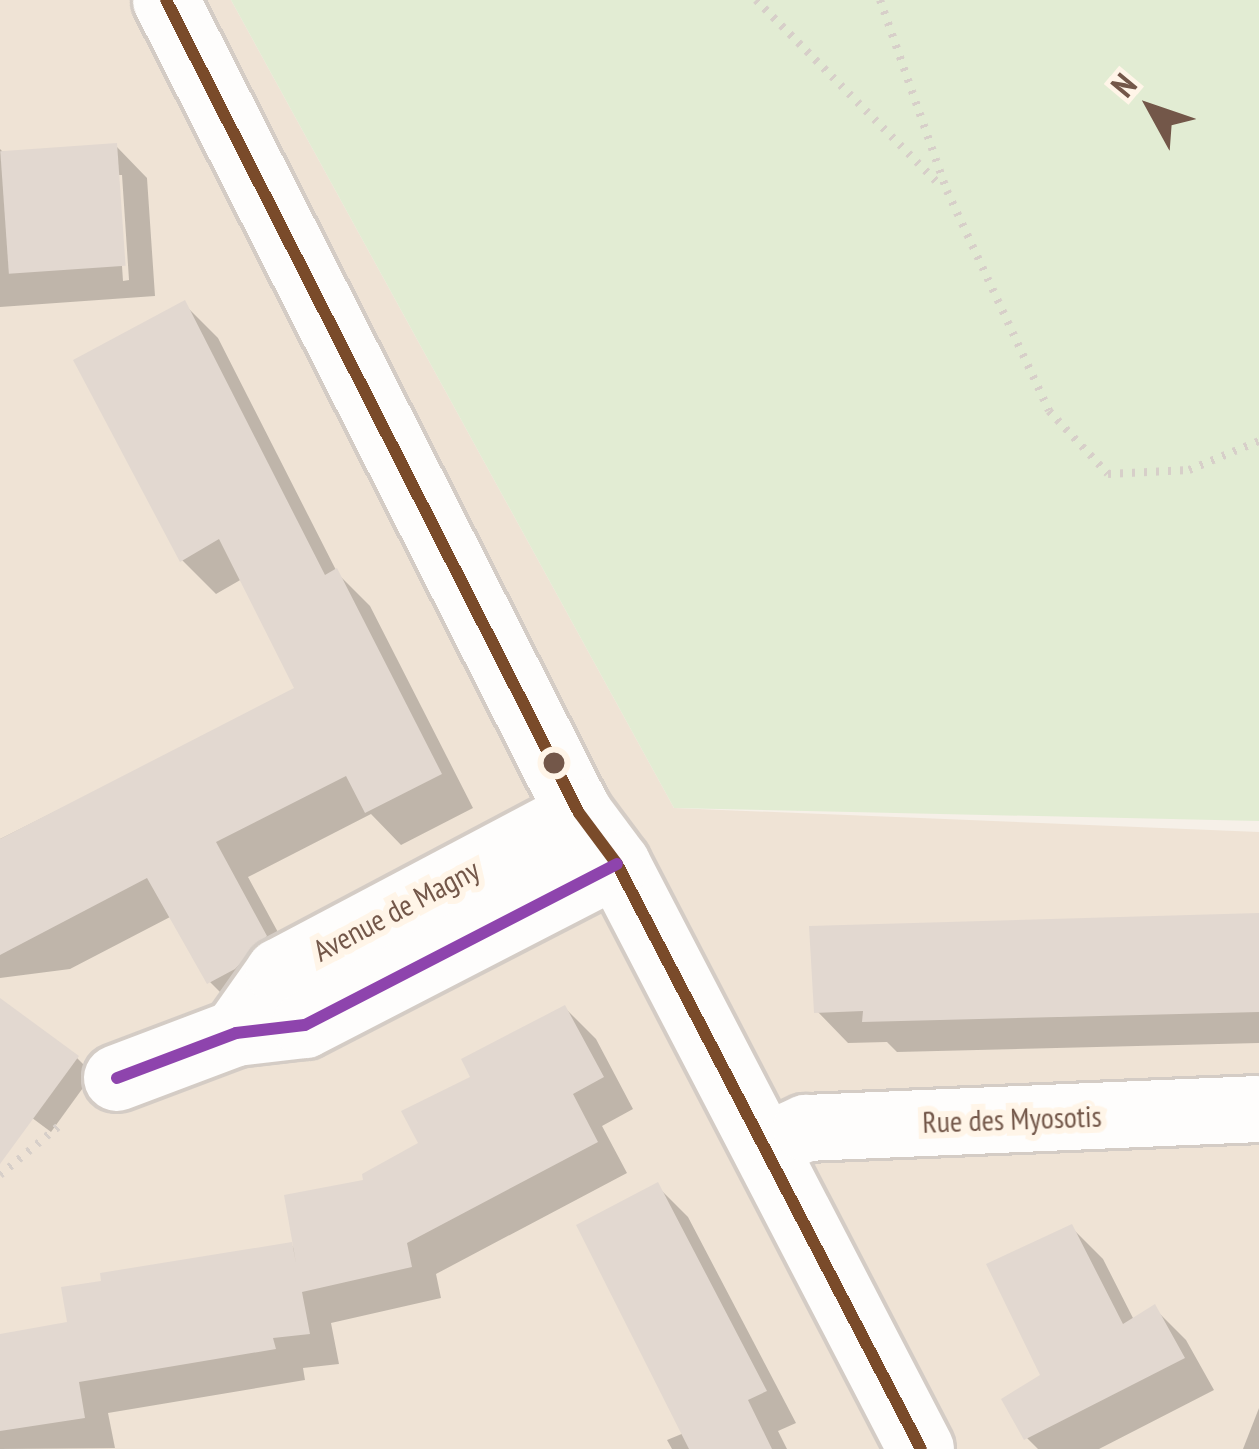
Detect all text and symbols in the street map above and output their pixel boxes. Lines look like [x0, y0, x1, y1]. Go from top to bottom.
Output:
north arrow [1091, 48, 1211, 168]
text: N [1101, 64, 1145, 105]
unlabelled marker [543, 752, 565, 774]
street label: Avenue de Magny [307, 851, 485, 969]
street label: Rue des Myosotis [922, 1098, 1102, 1140]

